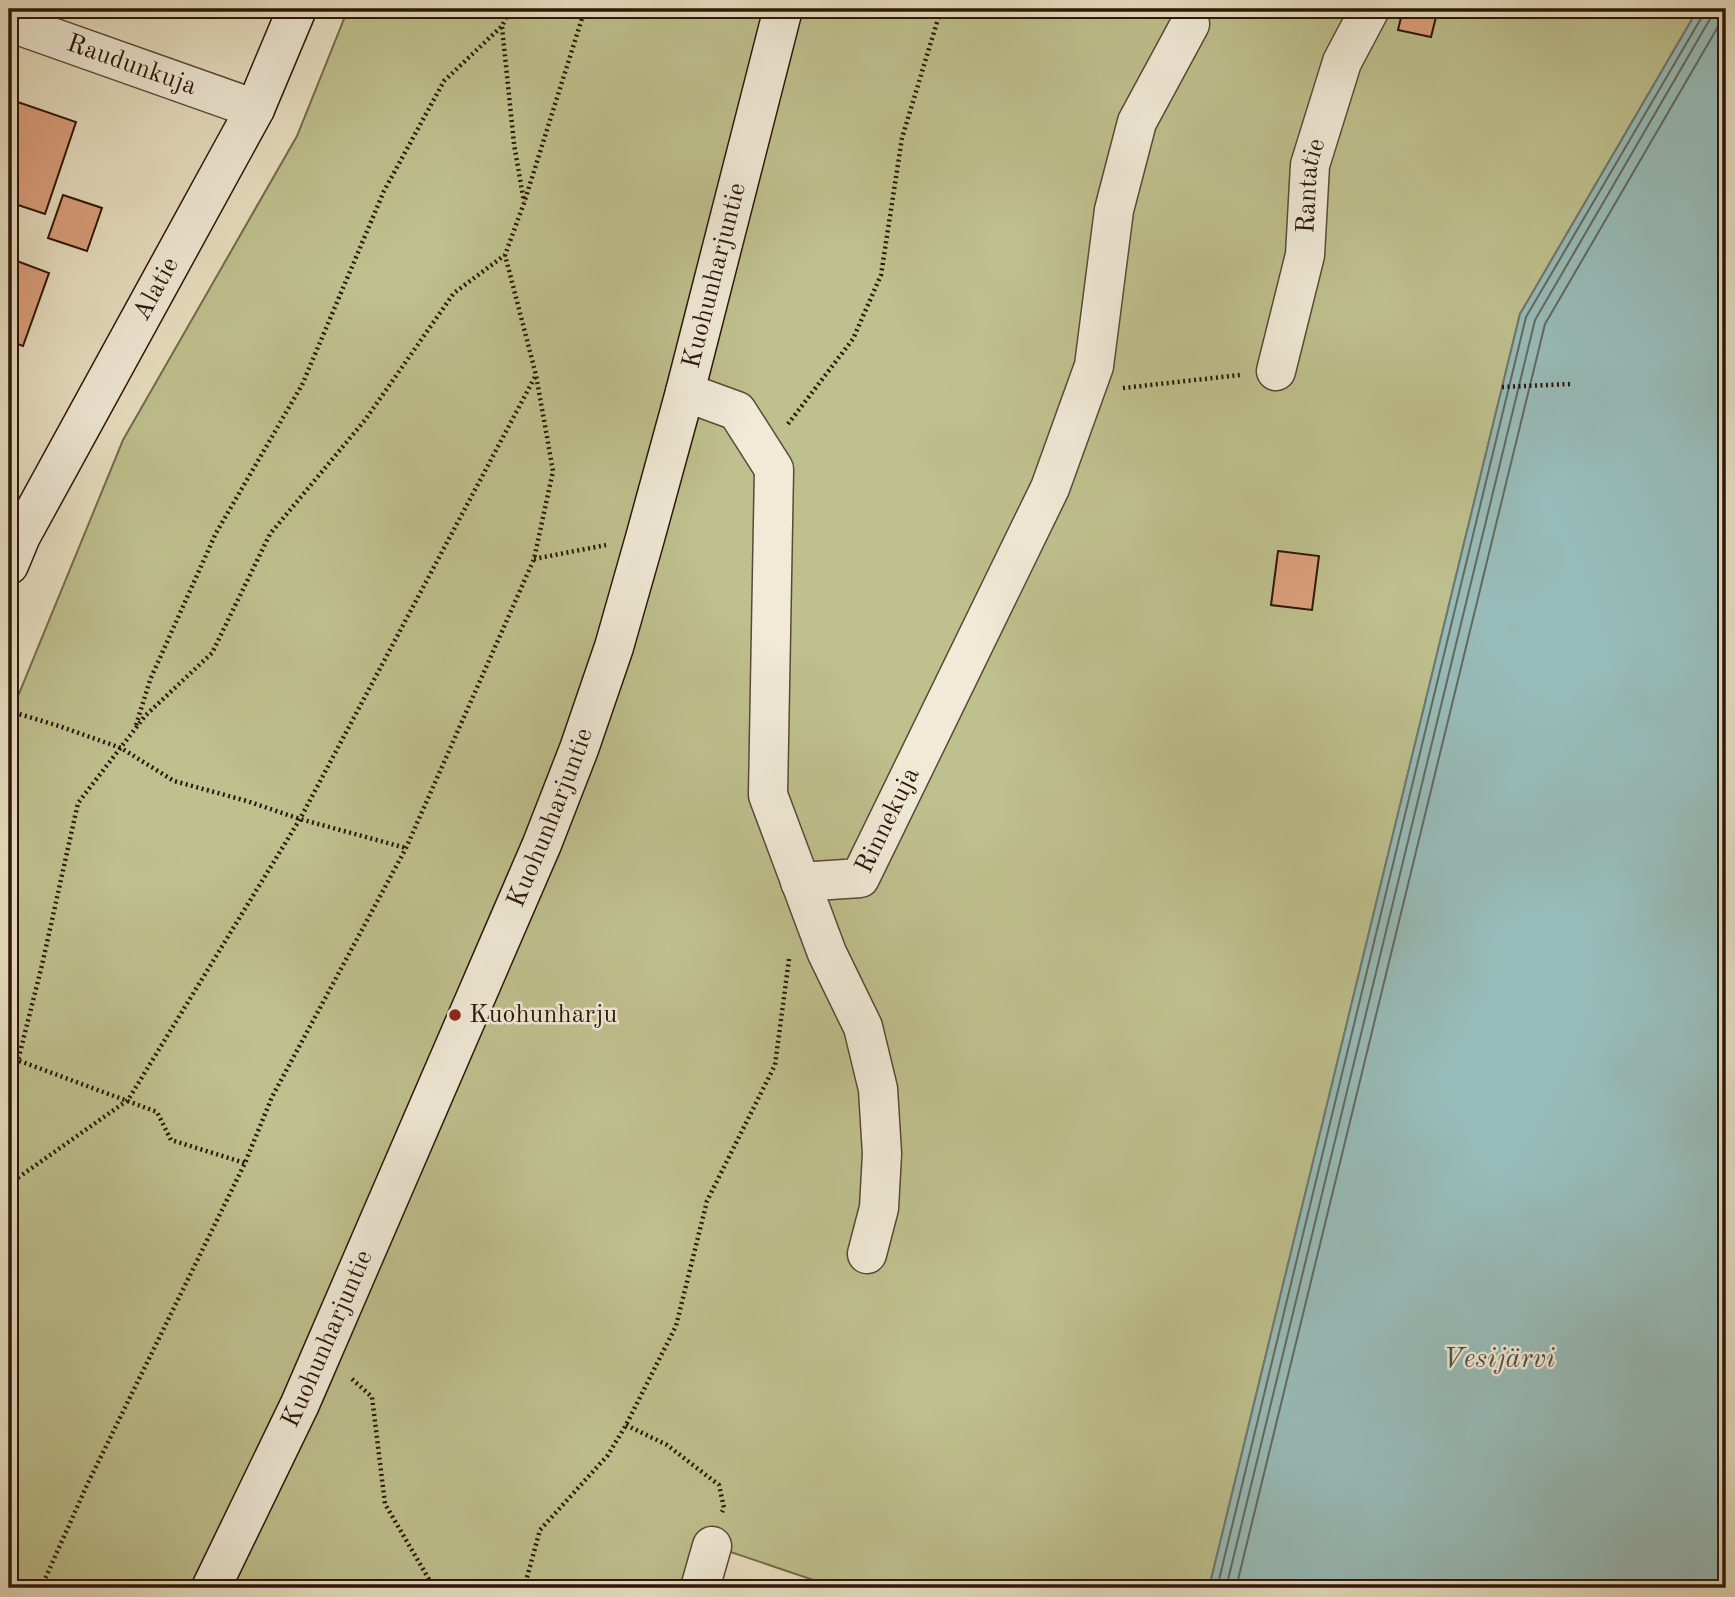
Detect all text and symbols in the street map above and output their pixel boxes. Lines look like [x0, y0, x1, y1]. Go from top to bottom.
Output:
street label: Raudunkuja [63, 30, 200, 100]
street label: Rantatie [1293, 135, 1330, 234]
street label: Kuohunharjuntie [679, 180, 751, 371]
street label: Alatie [129, 253, 184, 325]
street label: Kuohunharjuntie [503, 725, 598, 911]
street label: Rinnekuja [851, 763, 925, 878]
place label: Kuohunharju [469, 1002, 617, 1028]
marker: Kuohunharju [447, 1007, 463, 1023]
street label: Kuohunharjuntie [278, 1247, 378, 1432]
water label: Vesijärvi [1443, 1346, 1555, 1374]

